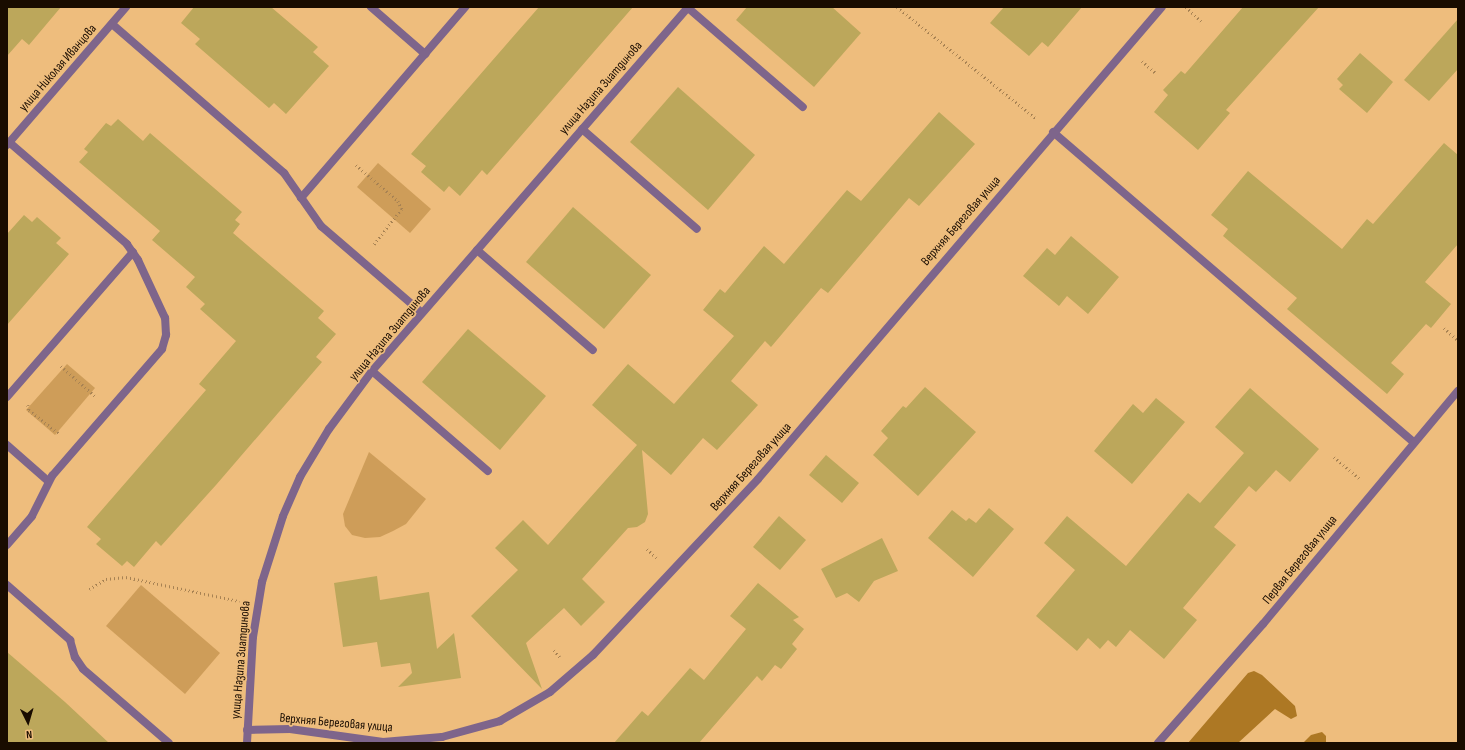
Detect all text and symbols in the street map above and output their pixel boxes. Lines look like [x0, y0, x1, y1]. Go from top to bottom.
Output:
street label: улица Николая Иванцова [16, 21, 100, 115]
street label: улица Назипа Зиатдинова [556, 38, 646, 138]
street label: Верхняя Береговая улица [918, 173, 1004, 269]
street label: улица Назипа Зиатдинова [346, 284, 434, 384]
street label: Верхняя Береговая улица [707, 420, 795, 514]
street label: Первая Береговая улица [1259, 513, 1341, 607]
street label: улица Назипа Зиатдинова [228, 600, 254, 720]
north arrow [8, 702, 48, 742]
street label: Верхняя Береговая улица [279, 710, 393, 736]
text: N [26, 728, 33, 741]

